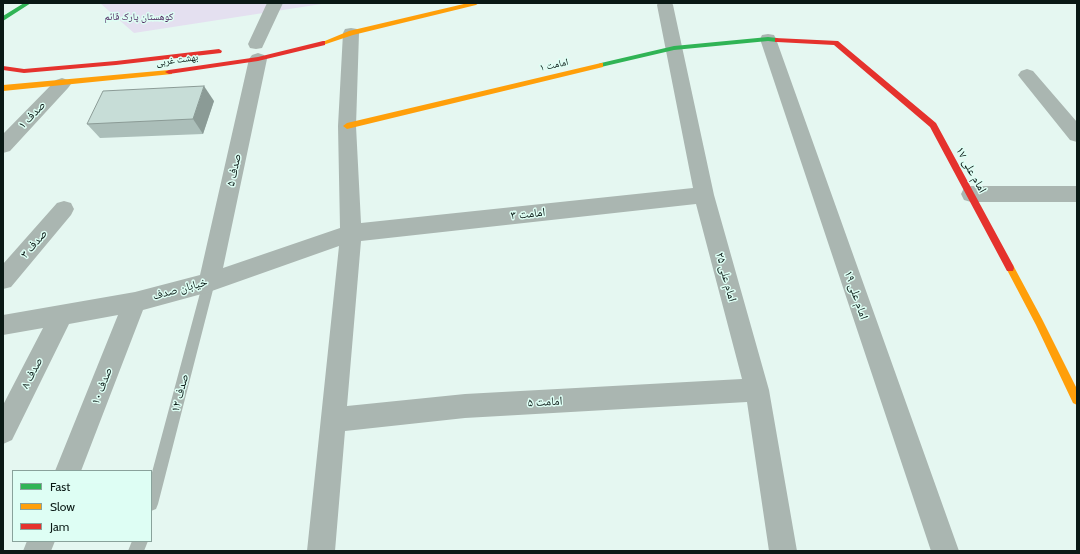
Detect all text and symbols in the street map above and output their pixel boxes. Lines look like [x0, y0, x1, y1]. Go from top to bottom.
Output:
park label: کوهستان پارک قائم [105, 11, 173, 23]
street label: بهشت غربی [155, 51, 199, 69]
street label: امامت ۱ [539, 56, 569, 74]
street label: صدف ۱ [15, 98, 49, 132]
street label: امام علی ۱۷ [952, 144, 990, 196]
street label: صدف ۵ [223, 152, 245, 188]
street label: امامت ۳ [510, 205, 546, 223]
street label: صدف ۳ [18, 227, 50, 261]
street label: امام علی ۲۵ [712, 251, 740, 303]
street label: امام علی ۱۹ [841, 269, 871, 321]
street label: خیابان صدف [151, 275, 209, 303]
street label: صدف ۸ [18, 355, 46, 391]
street label: صدف ۱۰ [88, 365, 116, 407]
street label: صدف ۱۲ [168, 372, 192, 414]
street label: امامت ۵ [527, 394, 563, 410]
legend [12, 470, 152, 542]
text: Fast [50, 479, 70, 494]
text: Slow [50, 499, 75, 514]
text: Jam [50, 519, 69, 534]

